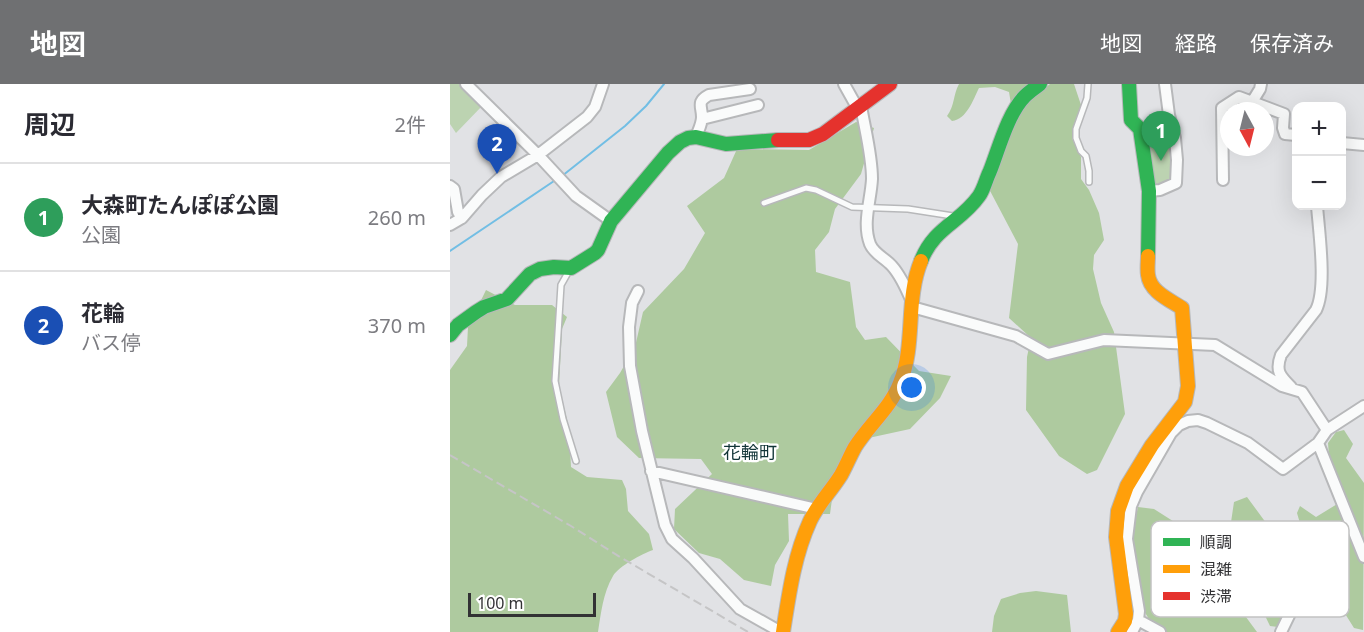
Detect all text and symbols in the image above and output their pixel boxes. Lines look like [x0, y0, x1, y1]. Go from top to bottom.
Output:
text: 地図 [30, 24, 86, 62]
text: 地図 [1100, 29, 1142, 57]
text: 経路 [1175, 29, 1217, 57]
text: 保存済み [1250, 29, 1334, 57]
north arrow [1220, 102, 1274, 156]
map controls [1292, 102, 1346, 210]
button: + [1292, 102, 1346, 156]
text: 周辺 [24, 106, 76, 142]
text: 2件 [395, 111, 426, 138]
pin: 1 [1142, 112, 1180, 161]
pin: 2 [478, 124, 516, 174]
button: − [1292, 156, 1346, 210]
text: 大森町たんぽぽ公園 [81, 189, 279, 219]
text: 1 [38, 204, 49, 231]
text: 260 m [368, 204, 426, 231]
text: 公園 [81, 221, 121, 248]
text: 花輪 [81, 297, 125, 327]
text: 2 [38, 312, 49, 339]
text: 370 m [368, 312, 426, 339]
text: バス停 [81, 329, 141, 356]
your location [897, 373, 926, 402]
district label: 花輪町 [723, 440, 777, 464]
legend [1151, 521, 1349, 617]
text: 順調 [1200, 531, 1232, 553]
text: 混雑 [1200, 558, 1232, 580]
text: 渋滞 [1200, 585, 1232, 607]
scale bar [468, 590, 596, 618]
text: 100 m [477, 592, 524, 614]

